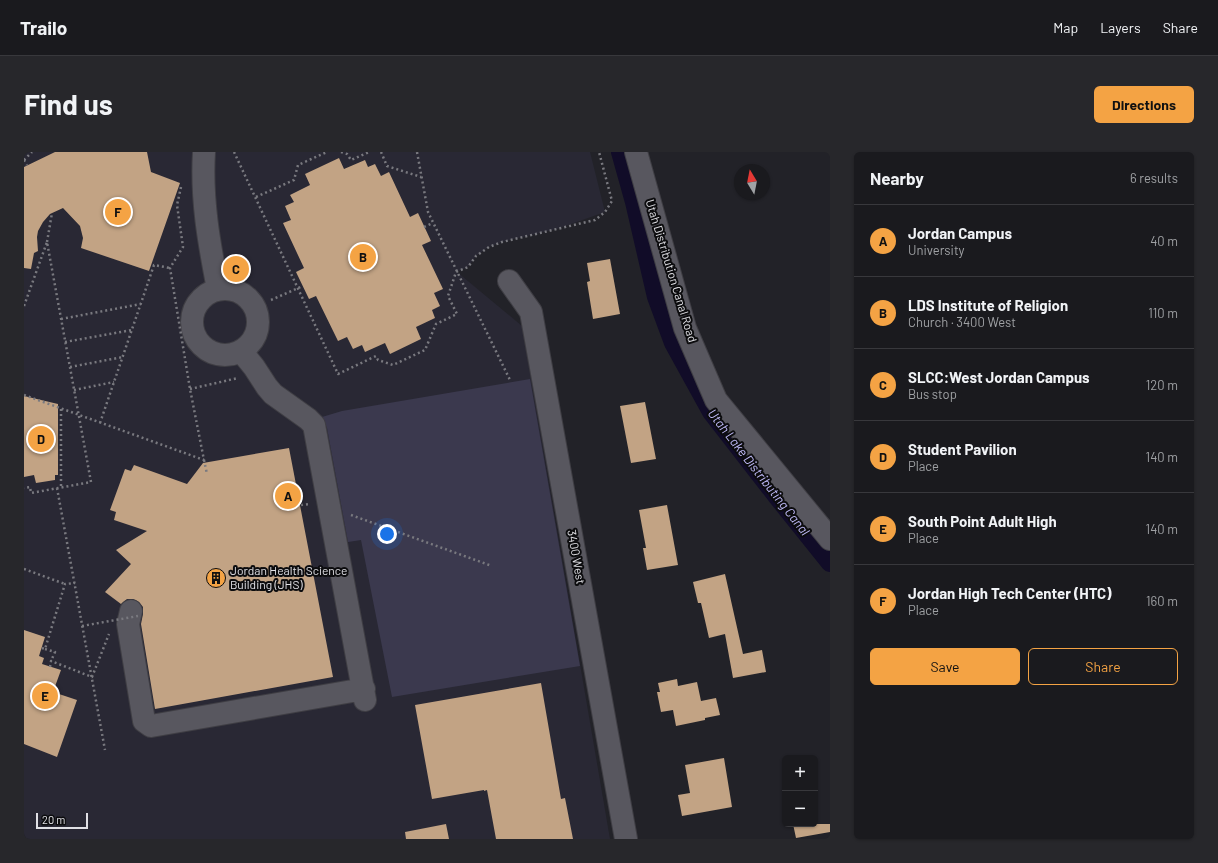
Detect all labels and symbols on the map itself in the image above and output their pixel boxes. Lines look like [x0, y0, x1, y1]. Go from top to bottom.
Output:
north arrow [734, 164, 770, 200]
pin: F [105, 197, 131, 227]
street label: Utah Distribution Canal Road [644, 198, 700, 344]
pin: B [350, 242, 376, 272]
pin: C [223, 254, 249, 284]
water label: Utah Lake Distributing Canal [705, 406, 813, 539]
pin: D [28, 424, 54, 454]
pin: A [275, 481, 301, 511]
your location [377, 524, 397, 544]
street label: 3400 West [565, 528, 589, 585]
place label: Jordan Health Science Building (JHS) [230, 563, 347, 591]
building icon: Jordan Health Science Building (JHS) [205, 567, 227, 589]
pin: E [32, 681, 58, 711]
scale bar [36, 811, 88, 830]

